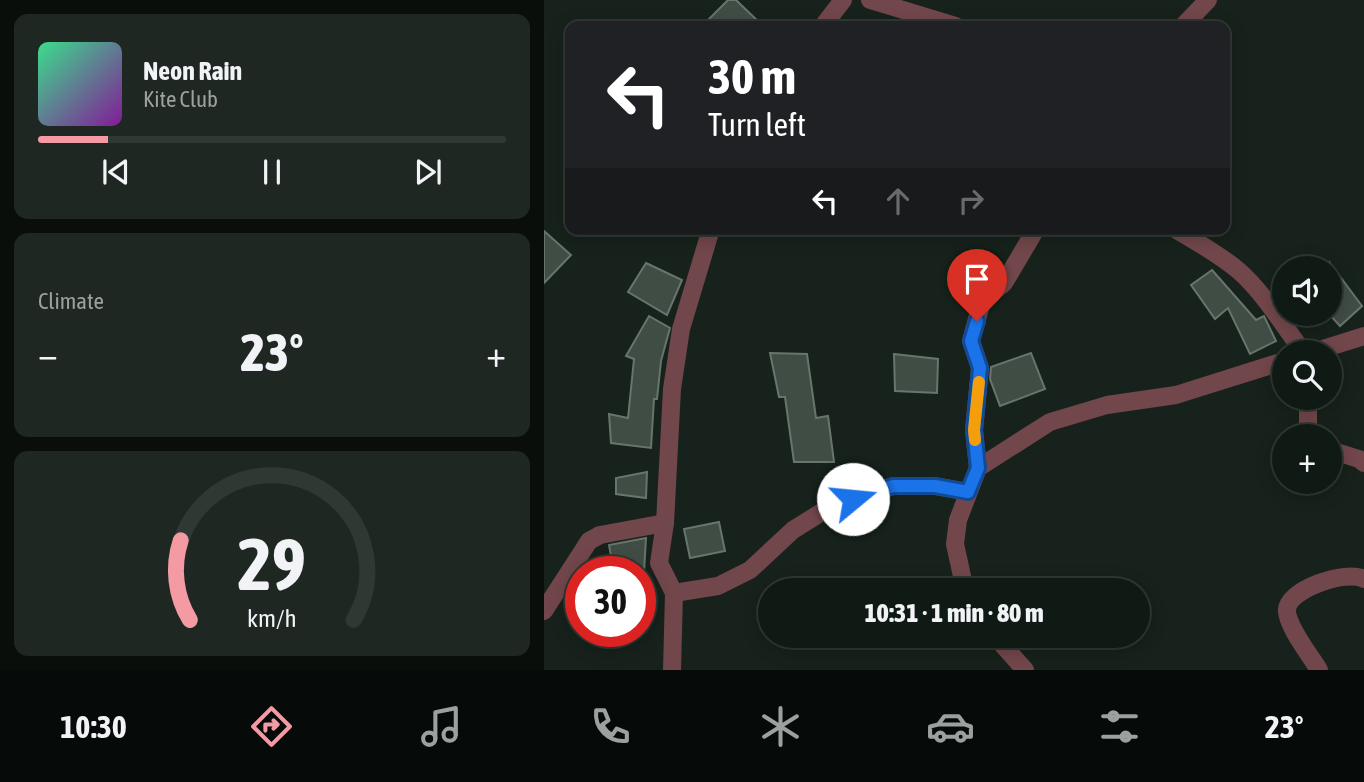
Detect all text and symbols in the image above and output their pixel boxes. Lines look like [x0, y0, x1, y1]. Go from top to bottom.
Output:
text: 30 m [708, 48, 796, 104]
icon: left [593, 49, 684, 140]
text: Neon Rain [143, 56, 242, 86]
text: Kite Club [143, 86, 218, 112]
text: Turn left [708, 106, 806, 143]
icon: previous [97, 153, 135, 191]
icon: pause [253, 153, 291, 191]
icon: next [409, 153, 447, 191]
icon: left [806, 182, 844, 220]
icon: ahead [879, 182, 917, 220]
icon: right [952, 182, 990, 220]
pin [947, 249, 1007, 321]
map controls [1272, 256, 1342, 494]
button: sound [1272, 256, 1342, 326]
icon: arrive [958, 260, 996, 298]
text: Climate [38, 288, 104, 314]
text: 23° [240, 322, 304, 382]
text: − [38, 332, 58, 375]
text: + [486, 332, 506, 375]
button: search [1272, 340, 1342, 410]
button: + [1272, 424, 1342, 494]
position arrow [816, 462, 890, 536]
text: 29 [238, 522, 306, 605]
speed limit sign: 30 [565, 556, 656, 647]
text: 10:31 · 1 min · 80 m [864, 598, 1044, 628]
text: km/h [247, 603, 297, 631]
icon: directions [247, 702, 296, 751]
icon: music [417, 702, 466, 751]
icon: phone [586, 702, 635, 751]
icon: climate [756, 702, 805, 751]
icon: car [926, 702, 975, 751]
icon: filters [1095, 702, 1144, 751]
text: 10:30 [60, 708, 127, 745]
text: 23° [1265, 708, 1304, 745]

